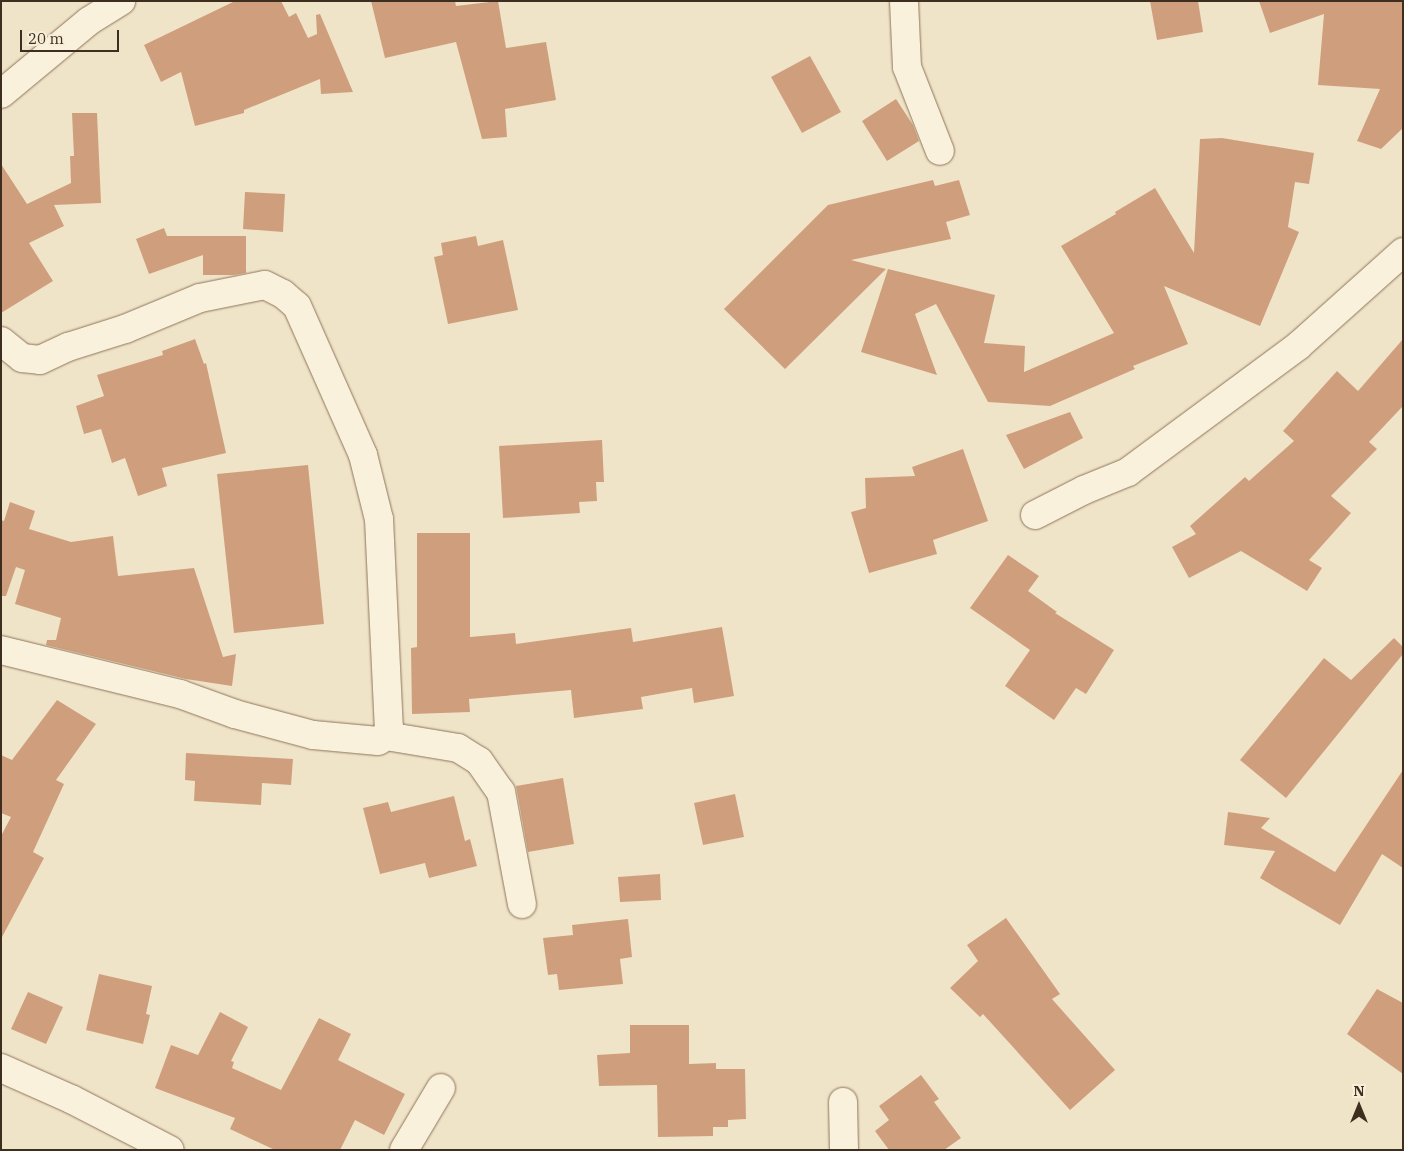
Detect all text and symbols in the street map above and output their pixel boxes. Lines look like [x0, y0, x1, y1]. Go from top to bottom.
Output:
scale bar [22, 20, 121, 52]
text: 20 m [28, 29, 64, 48]
north arrow [1334, 1081, 1384, 1131]
text: N [1353, 1082, 1365, 1100]

